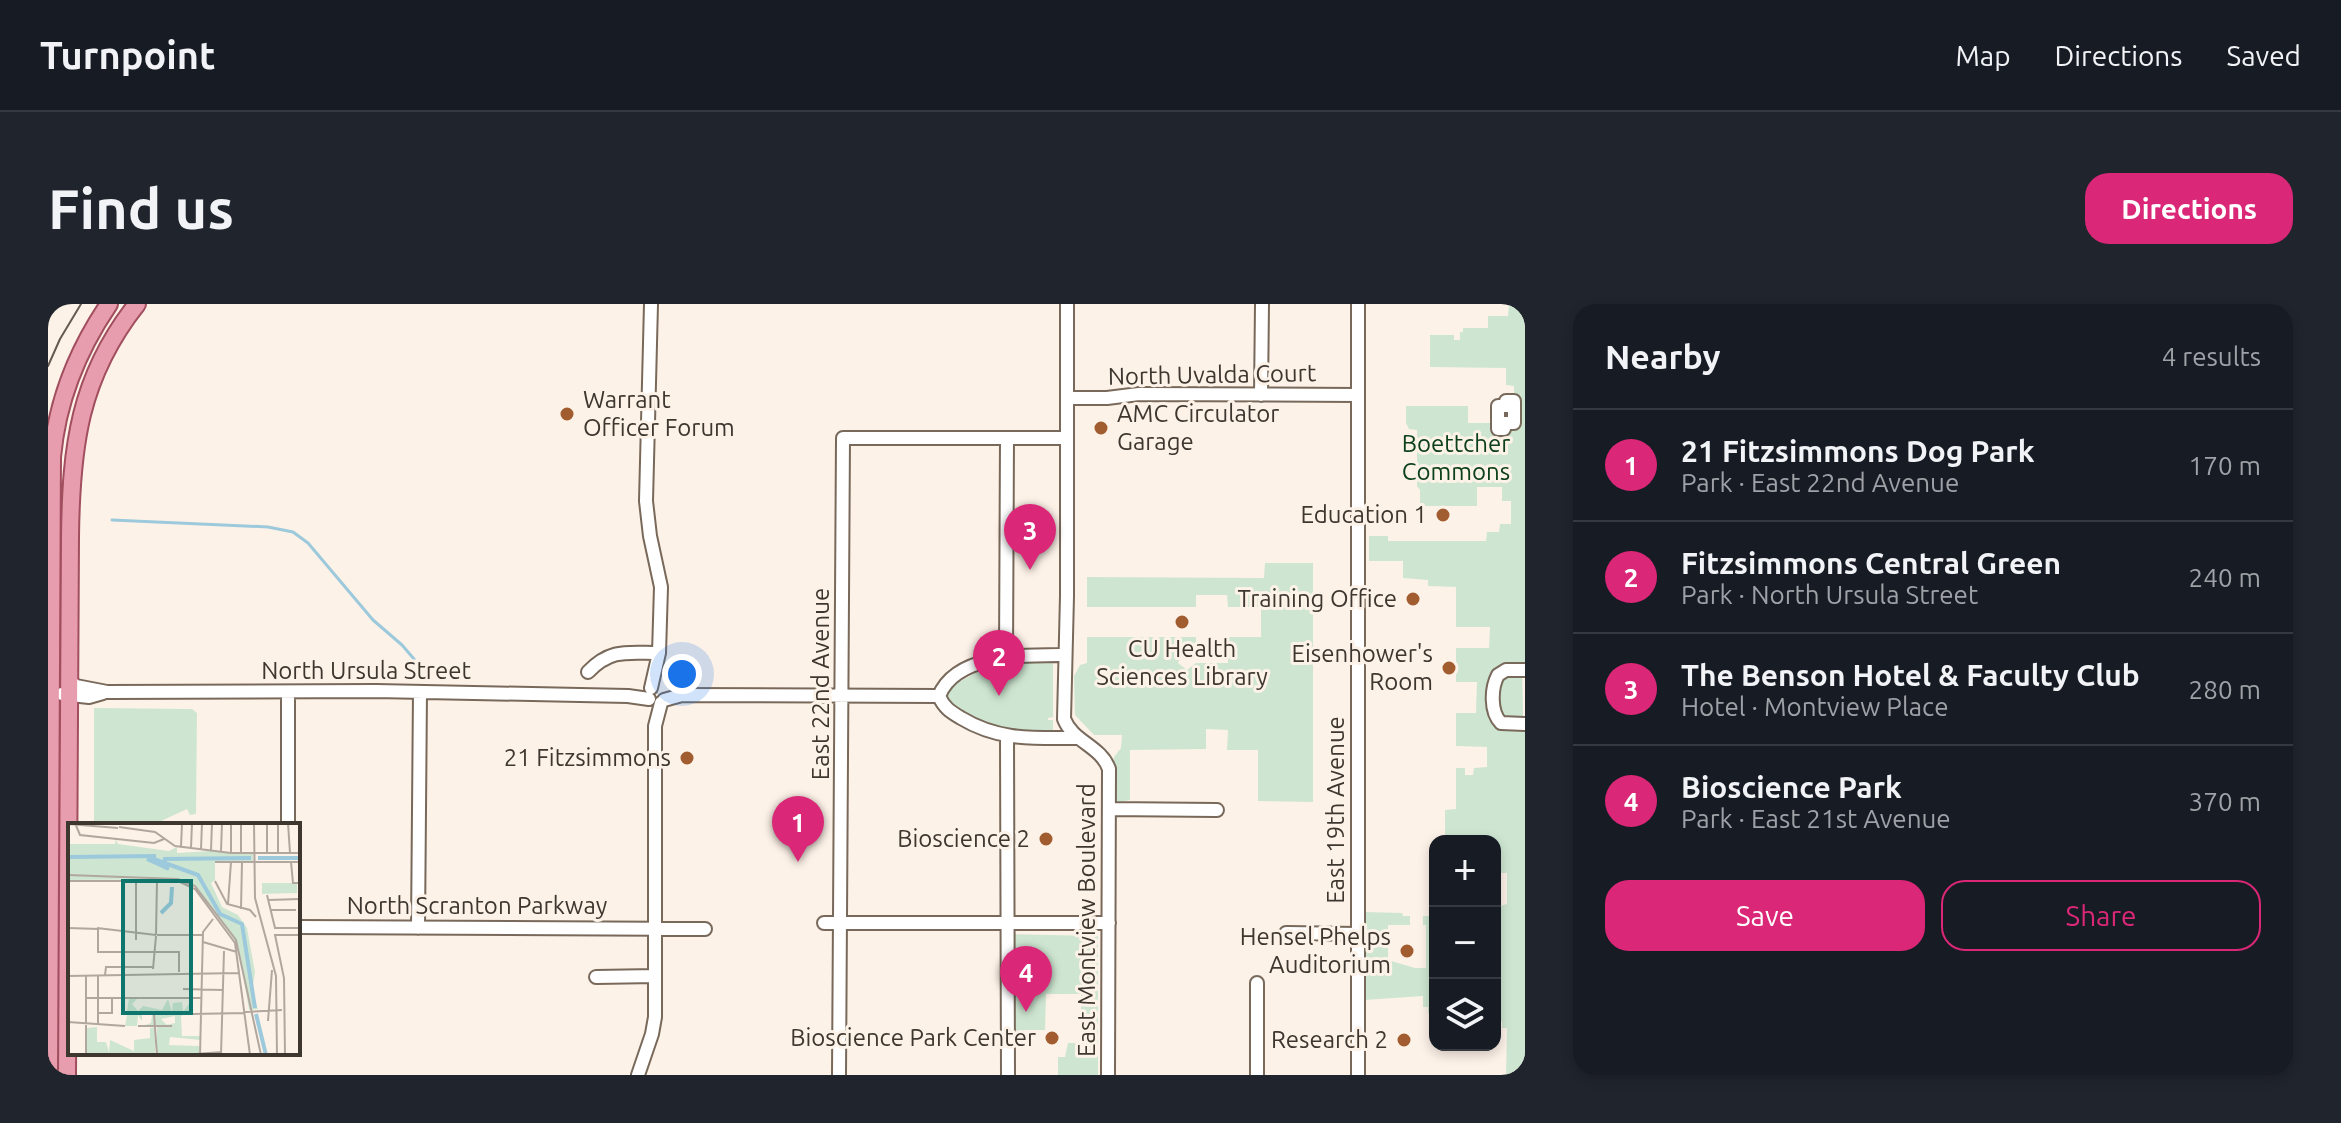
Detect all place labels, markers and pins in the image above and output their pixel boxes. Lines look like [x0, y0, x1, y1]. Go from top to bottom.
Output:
place label: Warrant Officer Forum [583, 386, 735, 441]
place label: AMC Circulator Garage [1117, 400, 1279, 455]
marker: Warrant Officer Forum [558, 405, 576, 423]
marker: AMC Circulator Garage [1092, 419, 1110, 437]
place label: Education 1 [1301, 501, 1427, 528]
pin: 3 [1004, 504, 1056, 570]
marker: Education 1 [1434, 506, 1452, 524]
place label: Training Office [1238, 585, 1397, 612]
marker: Training Office [1404, 590, 1422, 608]
marker: CU Health Sciences Library [1173, 613, 1191, 631]
pin: 2 [973, 630, 1025, 696]
place label: CU Health Sciences Library [1096, 635, 1268, 690]
place label: Eisenhower's Room [1291, 640, 1433, 695]
marker: Eisenhower's Room [1440, 659, 1458, 677]
place label: 21 Fitzsimmons [504, 744, 671, 771]
marker: 21 Fitzsimmons [678, 749, 696, 767]
pin: 1 [772, 796, 824, 862]
place label: Bioscience 2 [897, 825, 1030, 852]
marker: Bioscience 2 [1037, 830, 1055, 848]
place label: Hensel Phelps Auditorium [1240, 923, 1391, 978]
marker: Hensel Phelps Auditorium [1398, 942, 1416, 960]
pin: 4 [1000, 946, 1052, 1012]
place label: Bioscience Park Center [790, 1024, 1036, 1051]
place label: Research 2 [1271, 1026, 1388, 1053]
marker: Bioscience Park Center [1043, 1029, 1061, 1047]
marker: Research 2 [1395, 1031, 1413, 1049]

